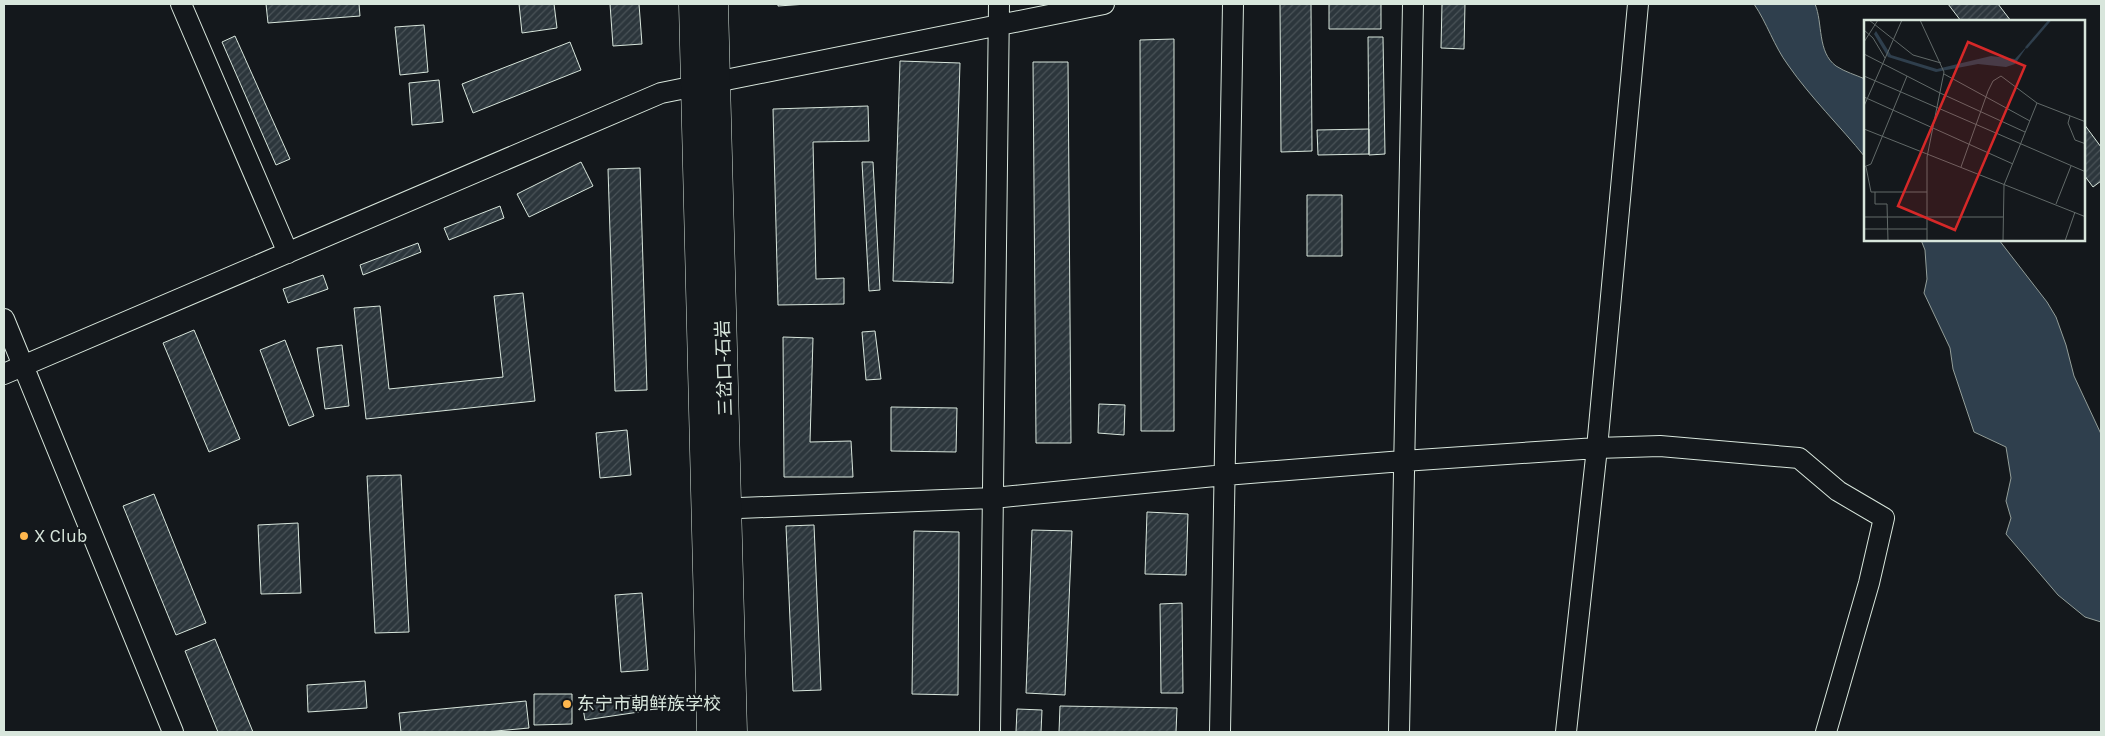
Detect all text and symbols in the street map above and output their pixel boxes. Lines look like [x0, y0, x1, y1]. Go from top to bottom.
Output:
inset map [1864, 20, 2085, 241]
street label: 三岔口-石岩 [711, 320, 737, 416]
place label: X Club [34, 525, 87, 547]
marker: X Club [18, 530, 30, 542]
place label: 东宁市朝鲜族学校 [577, 693, 721, 715]
marker: 东宁市朝鲜族学校 [561, 698, 573, 710]

